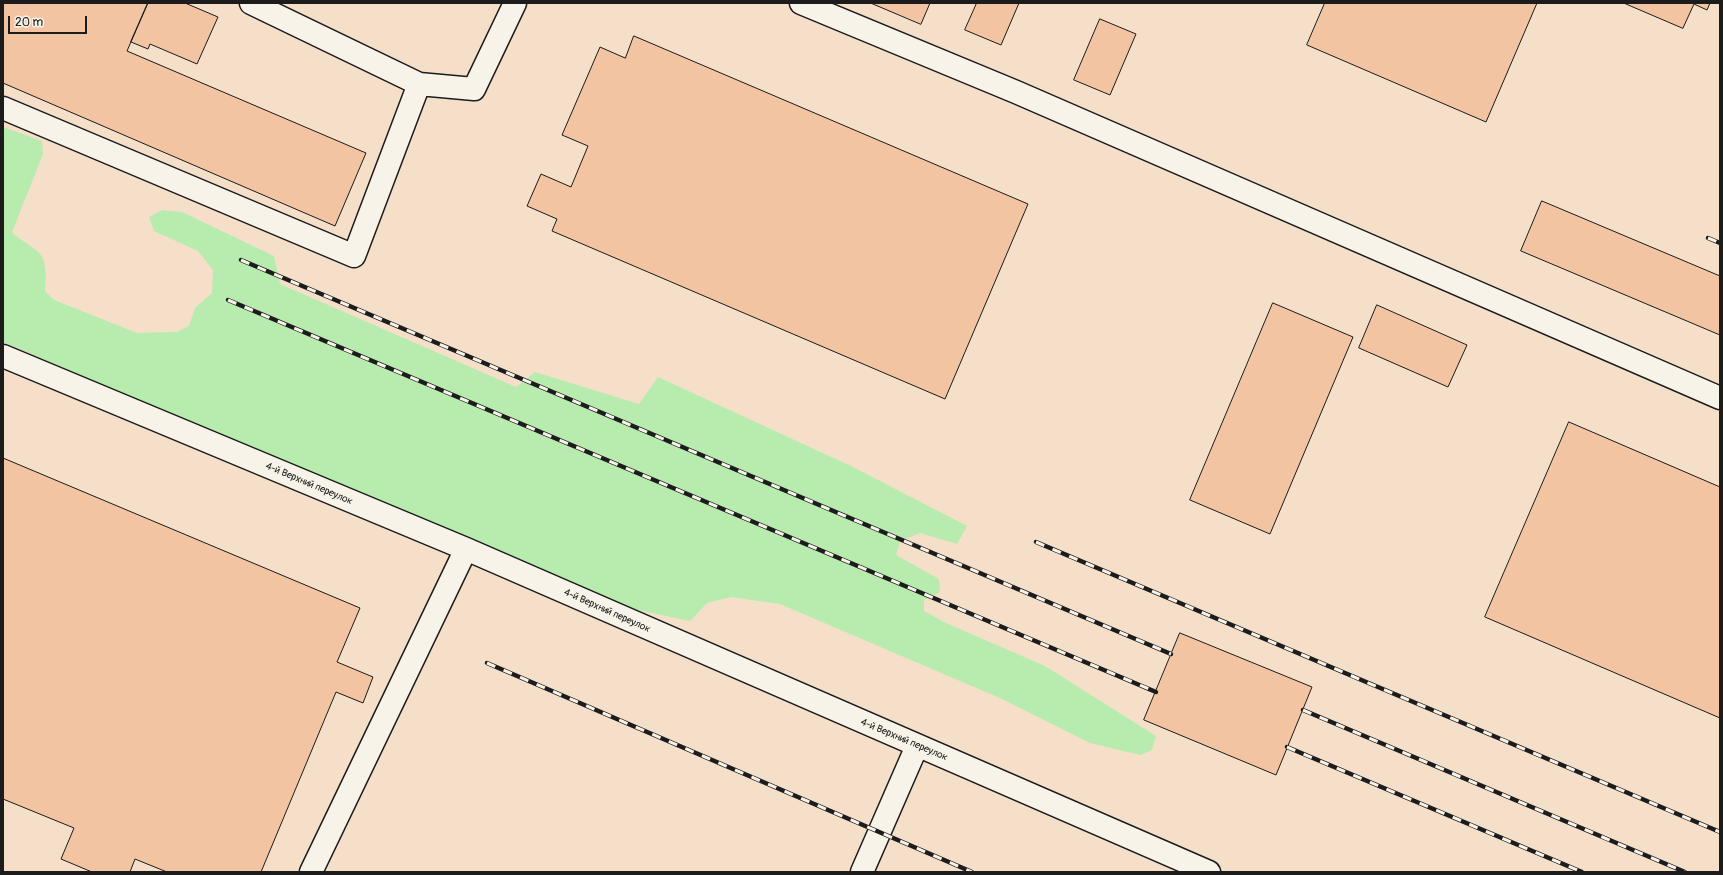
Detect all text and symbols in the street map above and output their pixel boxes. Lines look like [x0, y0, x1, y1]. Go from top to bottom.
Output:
scale bar [10, 8, 89, 34]
text: 20 m [15, 15, 43, 30]
street label: 4-й Верхний переулок [264, 460, 354, 508]
street label: 4-й Верхний переулок [562, 587, 652, 635]
street label: 4-й Верхний переулок [859, 716, 949, 764]

